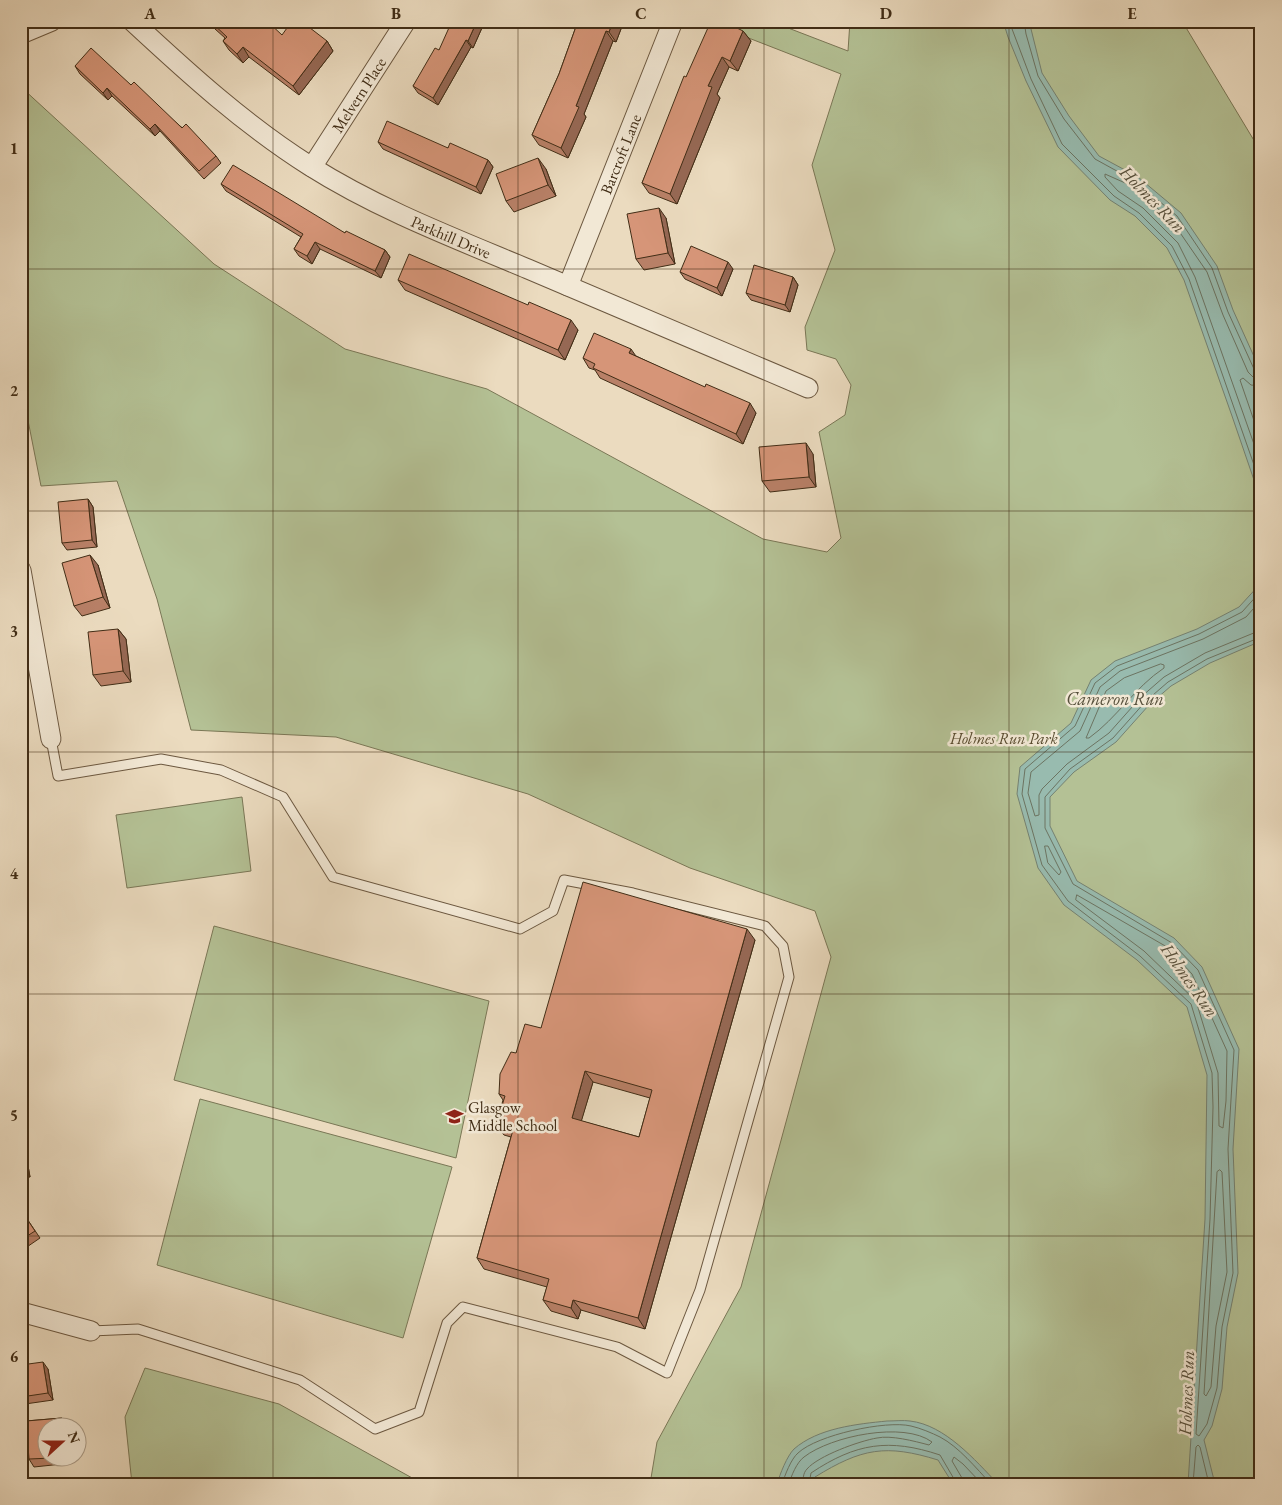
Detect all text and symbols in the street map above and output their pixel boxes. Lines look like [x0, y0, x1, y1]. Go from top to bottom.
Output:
text: A [143, 3, 156, 24]
text: B [391, 3, 401, 24]
text: C [635, 3, 647, 24]
text: D [880, 3, 892, 24]
text: E [1127, 3, 1137, 24]
street label: Melvern Place [327, 53, 391, 136]
street label: Barcroft Lane [595, 111, 646, 197]
text: 1 [10, 138, 18, 159]
water label: Holmes Run [1115, 160, 1191, 237]
street label: Parkhill Drive [408, 210, 494, 263]
text: 2 [10, 380, 19, 401]
text: 3 [10, 621, 18, 642]
water label: Cameron Run [1066, 687, 1164, 710]
park label: Holmes Run Park [949, 728, 1059, 749]
text: 4 [10, 863, 19, 884]
water label: Holmes Run [1156, 938, 1224, 1021]
place label: Glasgow Middle School [468, 1097, 558, 1136]
text: 5 [10, 1105, 18, 1126]
school or university icon: Glasgow Middle School [444, 1106, 464, 1126]
text: 6 [10, 1346, 19, 1367]
water label: Holmes Run [1173, 1350, 1199, 1437]
north arrow [38, 1418, 88, 1468]
text: N [64, 1429, 85, 1446]

